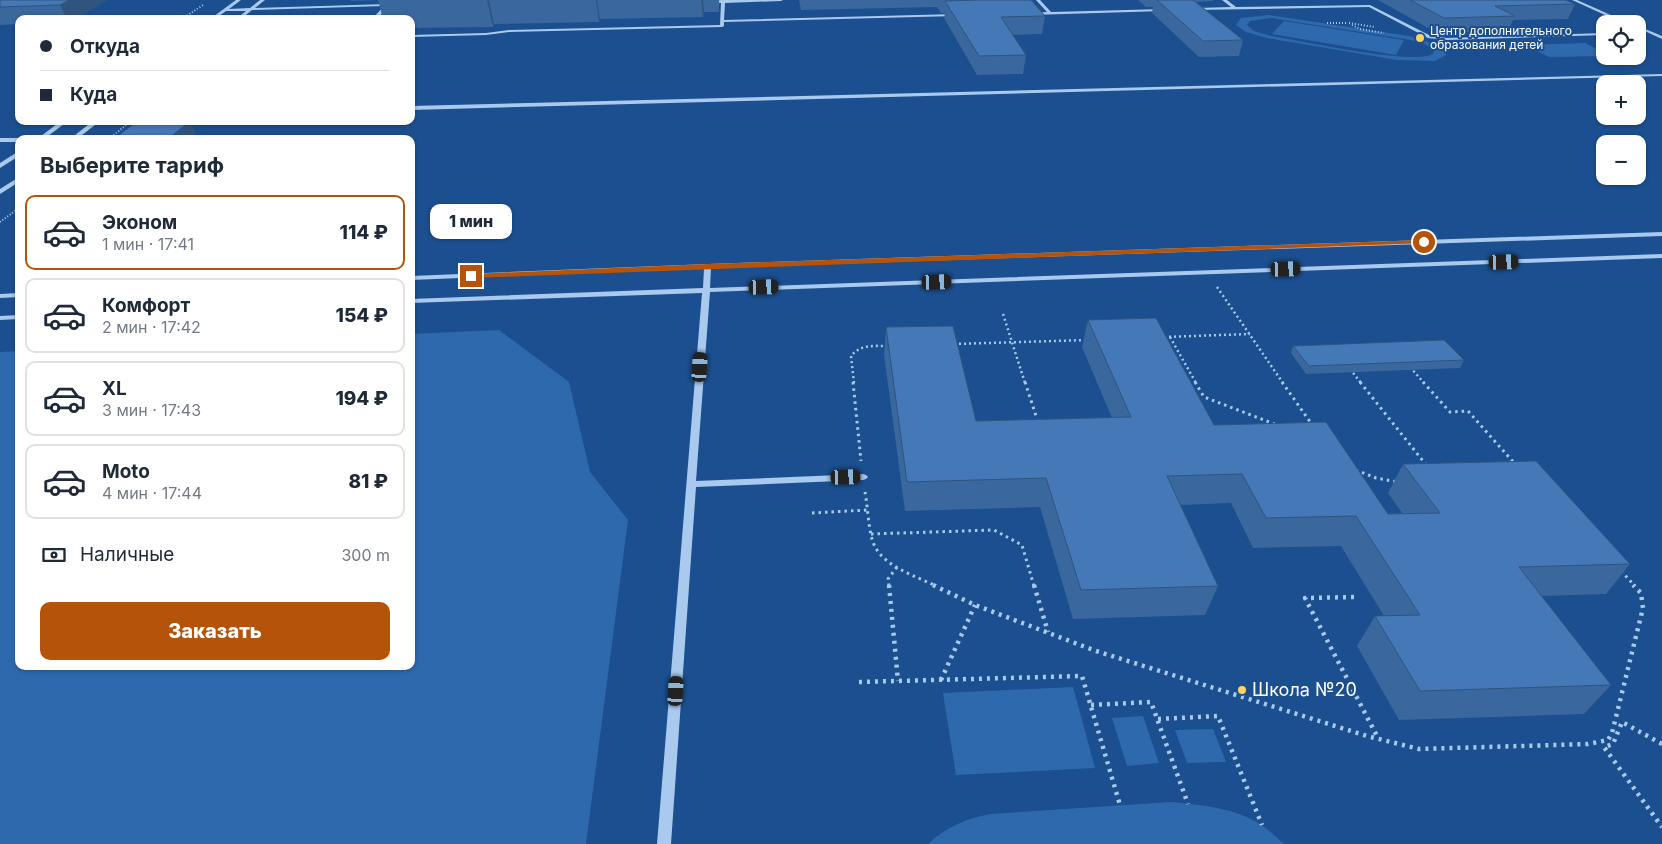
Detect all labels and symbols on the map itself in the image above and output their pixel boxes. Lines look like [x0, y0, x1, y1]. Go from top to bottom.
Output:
place label: Центр дополнительного образования детей [1430, 23, 1572, 52]
marker: Центр дополнительного образования детей [1414, 32, 1426, 44]
callout: 1 мин [430, 204, 512, 238]
route start [1413, 231, 1435, 253]
car [1488, 254, 1519, 270]
car [1270, 261, 1301, 277]
route end [460, 265, 482, 287]
car [921, 274, 952, 290]
car [748, 279, 779, 295]
car [691, 352, 708, 382]
car [830, 469, 861, 485]
car [667, 676, 684, 706]
place label: Школа №20 [1252, 679, 1357, 700]
marker: Школа №20 [1236, 684, 1248, 696]

